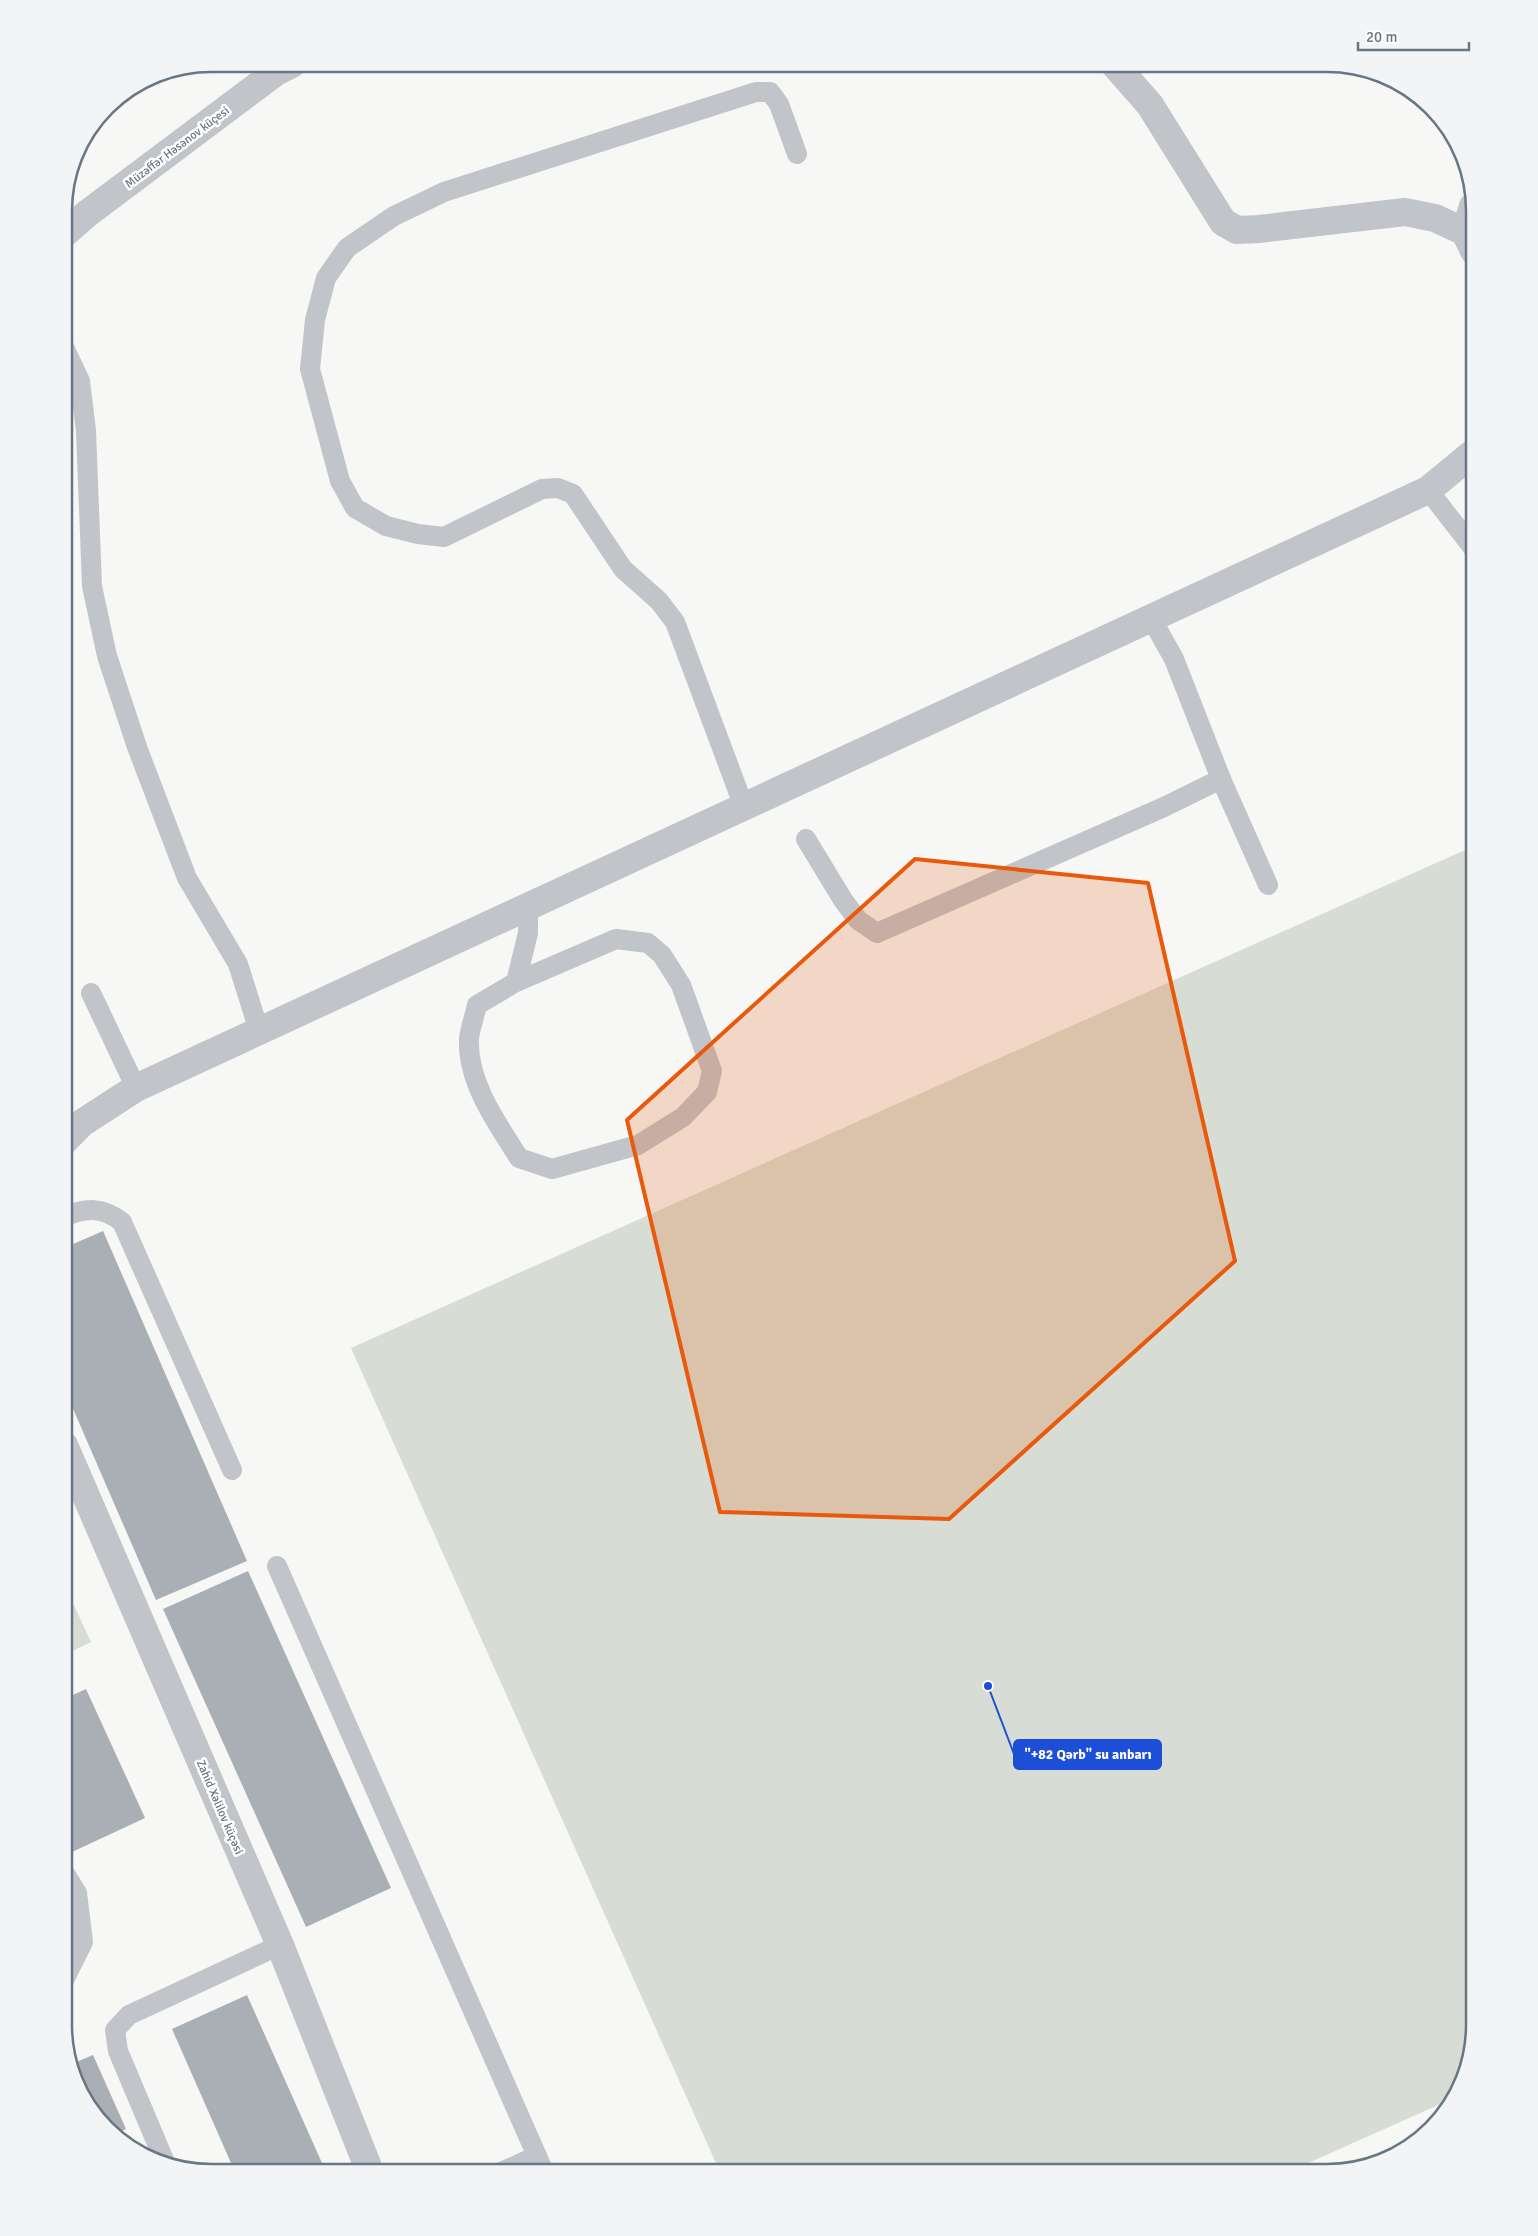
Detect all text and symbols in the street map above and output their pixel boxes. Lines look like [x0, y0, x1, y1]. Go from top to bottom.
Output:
scale bar [1358, 20, 1469, 52]
text: 20 m [1366, 28, 1397, 46]
street label: Müzəffər Həsənov küçesi [122, 103, 232, 192]
callout: "+82 Qərb" su anbarı [1014, 1740, 1161, 1769]
text: "+82 Qərb" su anbarı [1024, 1746, 1152, 1763]
street label: Zahid Xəlilov küçəsi [193, 1758, 246, 1857]

